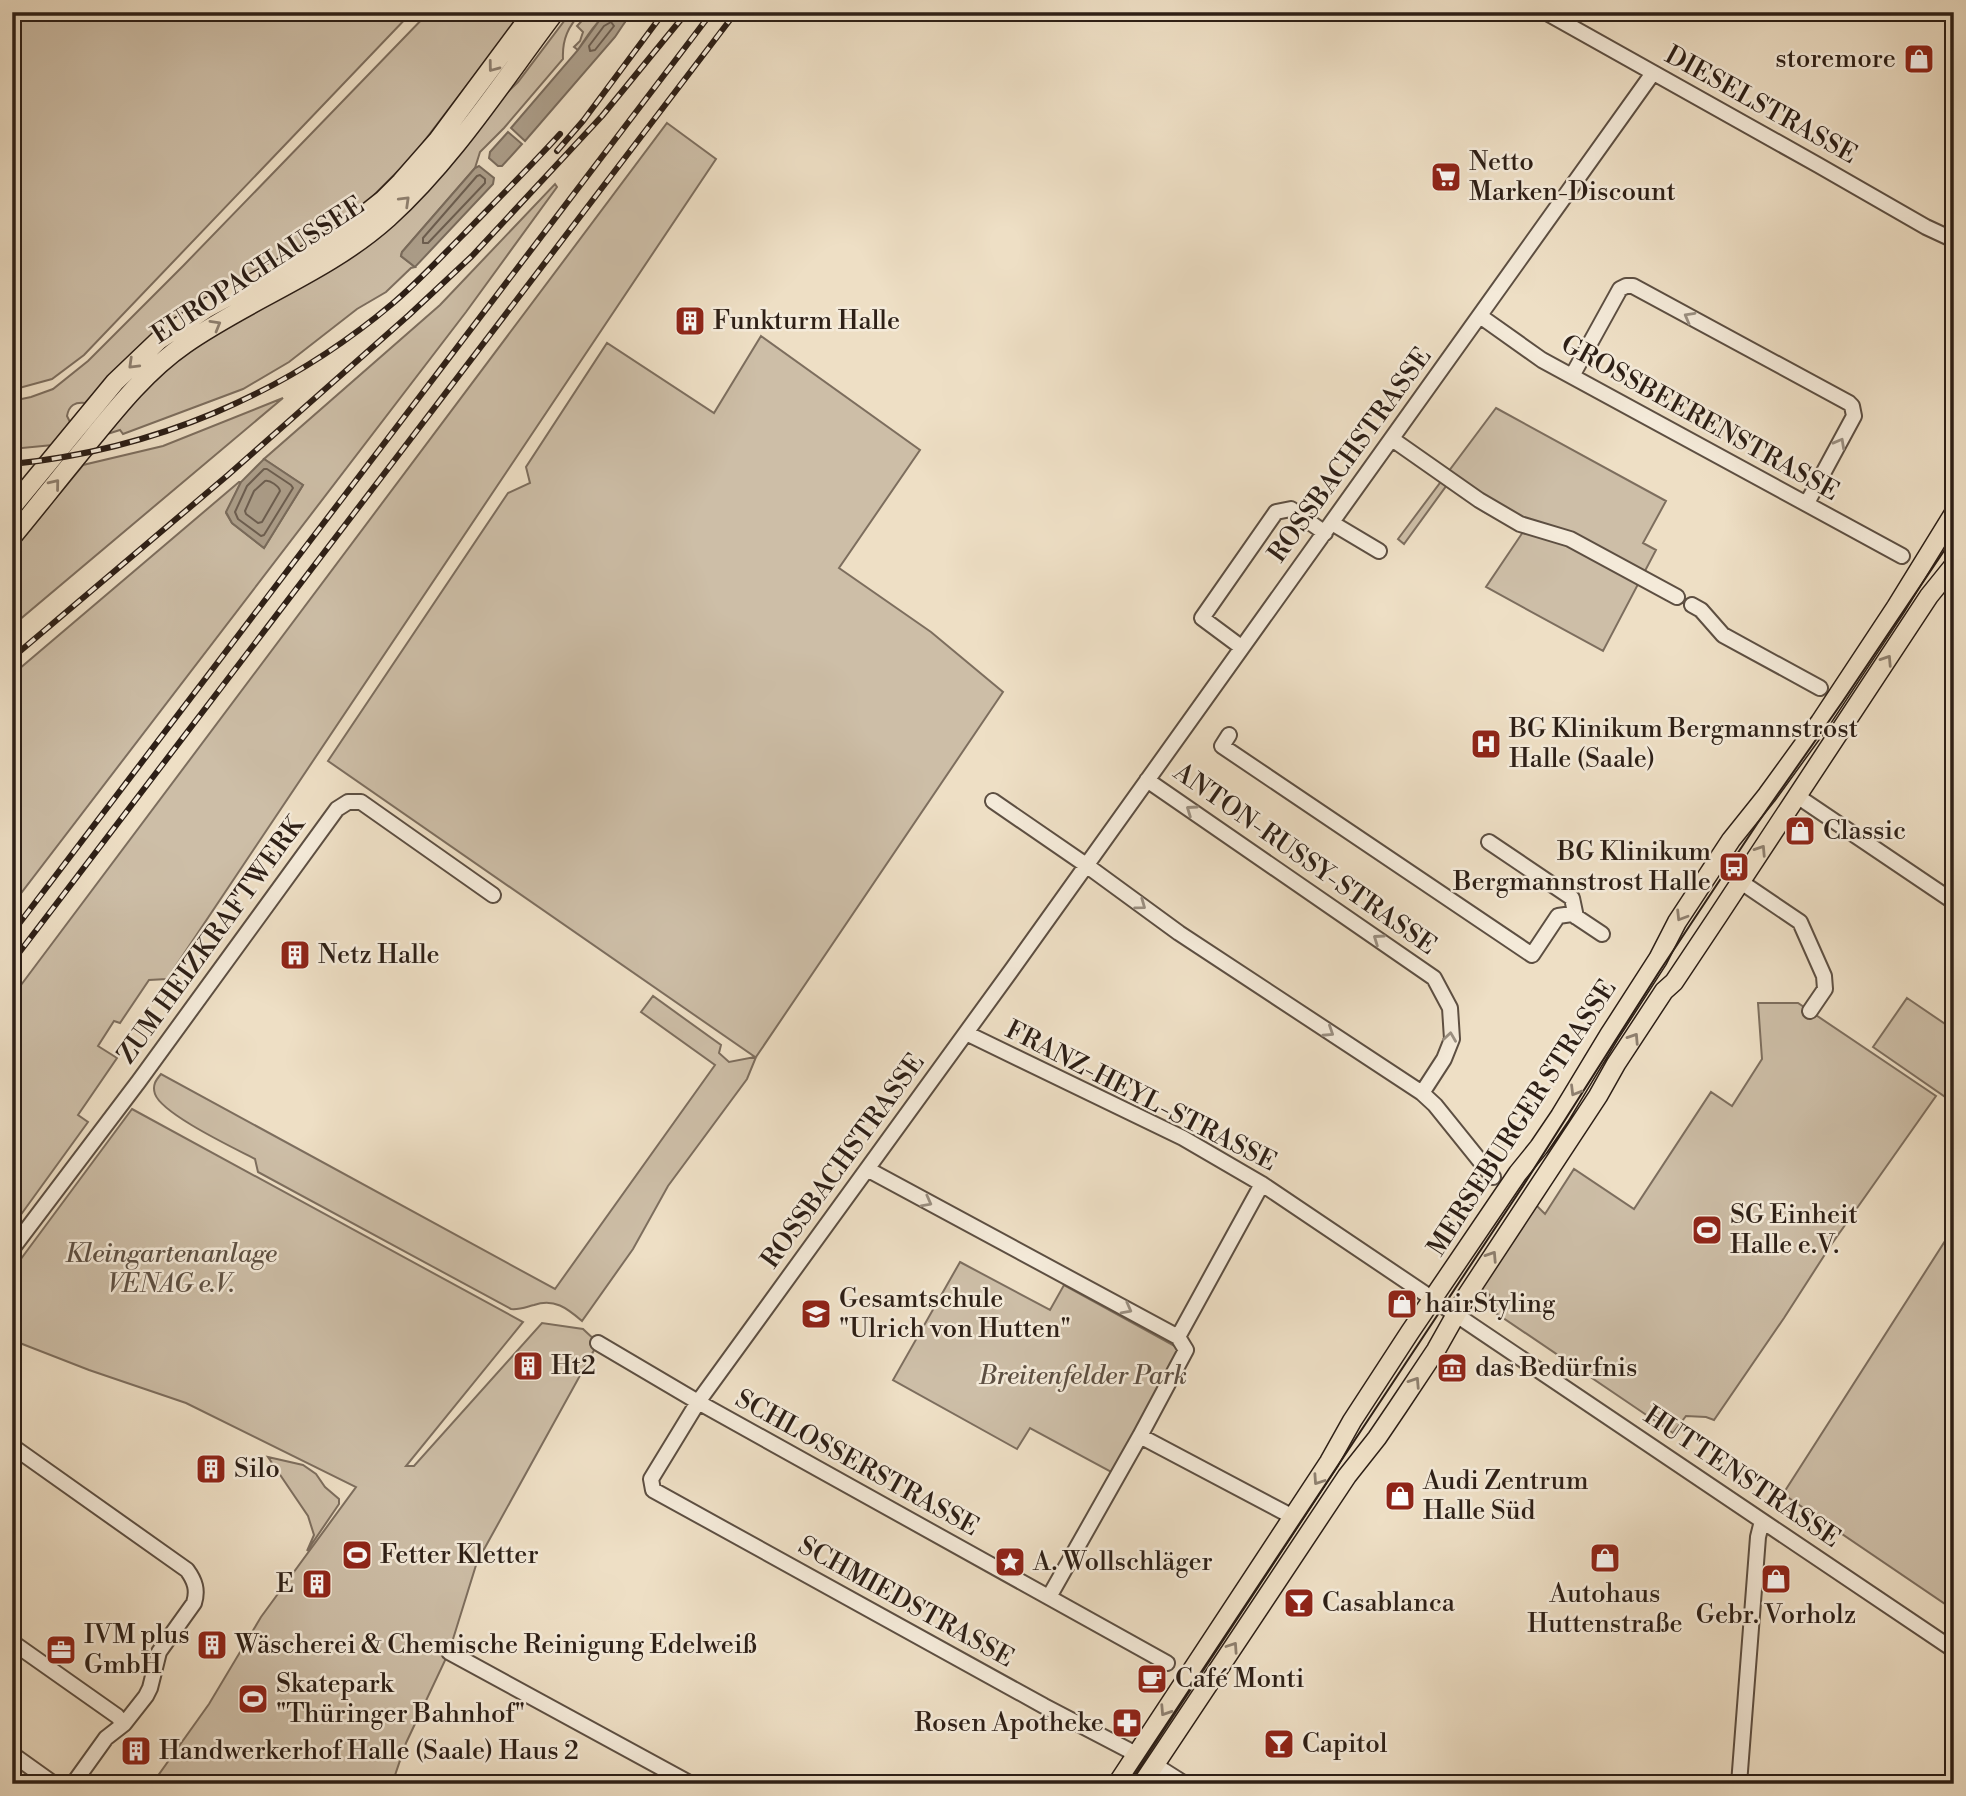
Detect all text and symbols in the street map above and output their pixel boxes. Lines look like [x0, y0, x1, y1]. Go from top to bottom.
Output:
street label: DIESELSTRASSE [1659, 39, 1863, 171]
shop icon: storemore [1902, 42, 1936, 76]
place label: storemore [1775, 43, 1896, 75]
one-way arrow [488, 59, 501, 72]
place label: Netto Marken-Discount [1469, 146, 1676, 208]
supermarket icon: Netto Marken-Discount [1429, 160, 1463, 194]
street label: EUROPACHAUSSEE [146, 189, 370, 351]
one-way arrow [397, 197, 410, 210]
building icon: Funkturm Halle [673, 304, 707, 338]
place label: Funkturm Halle [713, 305, 900, 337]
one-way arrow [1684, 312, 1696, 325]
one-way arrow [208, 321, 221, 334]
street label: GROSSBEERENSTRASSE [1555, 328, 1845, 508]
street label: ROSSBACHSTRASSE [1261, 341, 1439, 569]
one-way arrow [128, 355, 141, 368]
one-way arrow [1831, 438, 1845, 451]
one-way arrow [47, 479, 60, 491]
one-way arrow [1878, 655, 1891, 668]
place label: BG Klinikum Bergmannstrost Halle (Saale) [1508, 713, 1858, 775]
hospital icon: BG Klinikum Bergmannstrost Halle (Saale) [1469, 727, 1503, 761]
street label: ANTON-RUSSY-STRASSE [1167, 755, 1443, 962]
one-way arrow [1186, 806, 1199, 818]
street label: ZUM HEIZKRAFTWERK [110, 808, 313, 1070]
shop icon: Classic [1783, 814, 1817, 848]
place label: Classic [1823, 815, 1906, 847]
place label: BG Klinikum Bergmannstrost Halle [1452, 836, 1711, 898]
one-way arrow [1753, 845, 1766, 858]
bus stop icon: BG Klinikum Bergmannstrost Halle [1717, 850, 1751, 884]
one-way arrow [1133, 897, 1146, 909]
one-way arrow [1677, 908, 1690, 921]
one-way arrow [1373, 935, 1386, 947]
building icon: Netz Halle [278, 938, 312, 972]
place label: Netz Halle [318, 939, 440, 971]
street label: MERSEBURGER STRASSE [1421, 974, 1623, 1262]
street label: FRANZ-HEYL-STRASSE [1000, 1014, 1282, 1178]
one-way arrow [1322, 1024, 1335, 1037]
one-way arrow [1442, 1031, 1457, 1043]
one-way arrow [1625, 1033, 1638, 1046]
street label: ROSSBACHSTRASSE [754, 1047, 932, 1275]
one-way arrow [1571, 1083, 1584, 1096]
one-way arrow [919, 1194, 932, 1207]
place label: SG Einheit Halle e.V. [1730, 1199, 1858, 1261]
sports icon: SG Einheit Halle e.V. [1690, 1213, 1724, 1247]
park label: Kleingartenanlage VENAG e.V. [65, 1238, 277, 1300]
one-way arrow [1484, 1251, 1496, 1264]
place label: Gesamtschule "Ulrich von Hutten" [839, 1283, 1071, 1345]
shop icon: hairStyling [1385, 1287, 1419, 1321]
place label: hairStyling [1425, 1288, 1556, 1320]
school or university icon: Gesamtschule "Ulrich von Hutten" [799, 1297, 833, 1331]
one-way arrow [1120, 1301, 1132, 1315]
building icon: Ht2 [511, 1349, 545, 1383]
place label: Ht2 [551, 1350, 596, 1382]
museum icon: das Bedürfnis [1435, 1351, 1469, 1385]
place label: das Bedürfnis [1475, 1352, 1637, 1384]
park label: Breitenfelder Park [978, 1360, 1187, 1392]
one-way arrow [1407, 1376, 1420, 1389]
street label: SCHLOSSERSTRASSE [730, 1383, 984, 1543]
street label: HUTTENSTRASSE [1638, 1399, 1846, 1555]
building icon: Silo [194, 1452, 228, 1486]
place label: Silo [234, 1453, 280, 1485]
place label: Audi Zentrum Halle Süd [1422, 1465, 1589, 1527]
one-way arrow [1313, 1472, 1326, 1485]
shop icon: Audi Zentrum Halle Süd [1383, 1479, 1417, 1513]
street label: SCHMIEDSTRASSE [793, 1530, 1019, 1674]
sports icon: Fetter Kletter [340, 1538, 374, 1572]
place label: Fetter Kletter [380, 1539, 539, 1571]
shop icon: Autohaus Huttenstraße [1588, 1541, 1622, 1575]
place icon: A. Wollschläger [993, 1545, 1027, 1579]
place label: A. Wollschläger [1032, 1546, 1213, 1578]
shop icon: Gebr. Vorholz [1759, 1562, 1793, 1596]
building icon: E [300, 1567, 334, 1601]
place label: E [276, 1568, 294, 1600]
place label: Autohaus Huttenstraße [1527, 1578, 1683, 1640]
bar icon: Casablanca [1282, 1586, 1316, 1620]
place label: Casablanca [1322, 1587, 1456, 1619]
place label: Gebr. Vorholz [1696, 1599, 1856, 1631]
place label: IVM plus GmbH [84, 1619, 190, 1681]
building icon: Wäscherei & Chemische Reinigung Edelweiß [195, 1628, 229, 1662]
place label: Wäscherei & Chemische Reinigung Edelweiß [234, 1629, 757, 1661]
office icon: IVM plus GmbH [44, 1633, 78, 1667]
one-way arrow [1225, 1641, 1238, 1654]
cafe icon: Café Monti [1135, 1662, 1169, 1696]
place label: Café Monti [1175, 1663, 1304, 1695]
place label: Skatepark "Thüringer Bahnhof" [276, 1668, 525, 1730]
sports icon: Skatepark "Thüringer Bahnhof" [236, 1682, 270, 1716]
one-way arrow [1161, 1703, 1173, 1716]
pharmacy icon: Rosen Apotheke [1110, 1706, 1144, 1740]
place label: Rosen Apotheke [914, 1707, 1104, 1739]
bar icon: Capitol [1262, 1727, 1296, 1761]
place label: Capitol [1302, 1728, 1388, 1760]
building icon: Handwerkerhof Halle (Saale) Haus 2 [119, 1734, 153, 1768]
place label: Handwerkerhof Halle (Saale) Haus 2 [159, 1735, 579, 1767]

